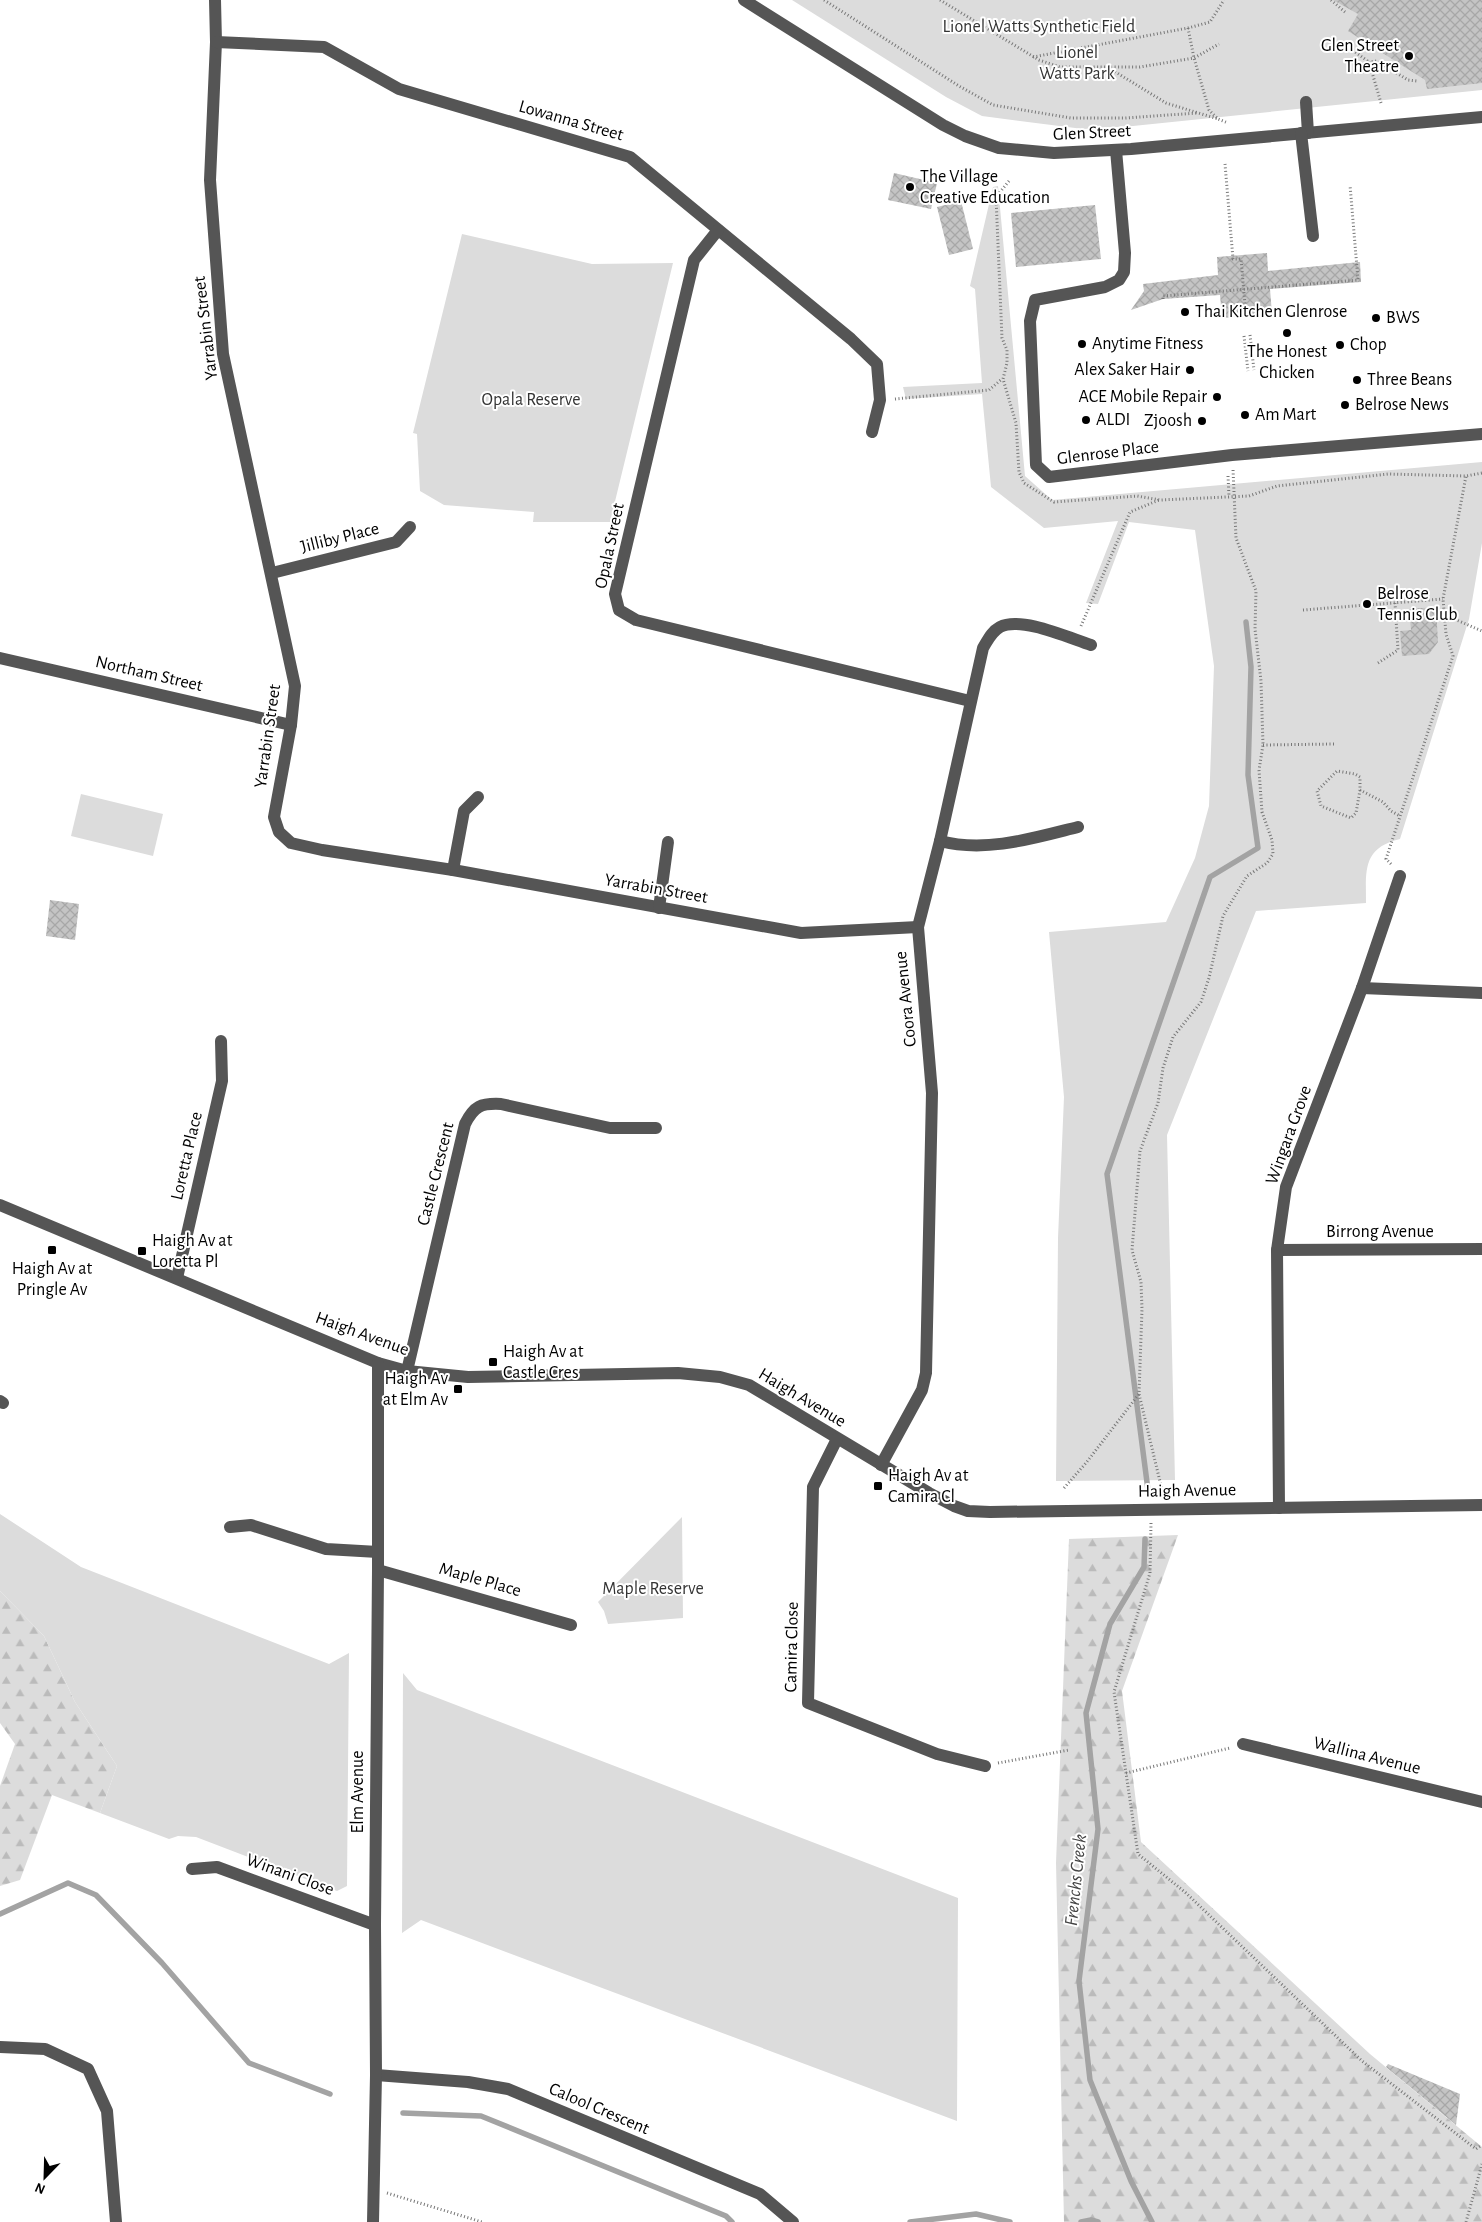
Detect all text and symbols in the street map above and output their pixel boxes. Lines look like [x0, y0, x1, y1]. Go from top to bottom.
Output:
park label: Lionel Watts Synthetic Field [943, 18, 1135, 36]
place label: Glen Street Theatre [1321, 37, 1399, 76]
park label: Lionel Watts Park [1039, 44, 1116, 83]
marker: Glen Street Theatre [1403, 50, 1415, 62]
street label: Lowanna Street [517, 97, 626, 145]
street label: Glen Street [1053, 122, 1132, 144]
place label: The Village Creative Education [920, 168, 1050, 207]
marker: The Village Creative Education [904, 181, 916, 193]
street label: Yarrabin Street [191, 275, 221, 381]
place label: Thai Kitchen Glenrose [1195, 303, 1347, 321]
marker: Thai Kitchen Glenrose [1179, 306, 1191, 318]
place label: BWS [1386, 309, 1420, 327]
marker: BWS [1370, 312, 1382, 324]
marker: The Honest Chicken [1281, 327, 1293, 339]
place label: Anytime Fitness [1092, 335, 1203, 353]
place label: Chop [1350, 336, 1387, 354]
marker: Anytime Fitness [1076, 338, 1088, 350]
marker: Chop [1334, 339, 1346, 351]
place label: The Honest Chicken [1247, 343, 1327, 382]
place label: Alex Saker Hair [1074, 361, 1180, 379]
marker: Alex Saker Hair [1184, 364, 1196, 376]
place label: Three Beans [1367, 371, 1452, 389]
marker: Three Beans [1351, 374, 1363, 386]
place label: ACE Mobile Repair [1079, 388, 1207, 406]
park label: Opala Reserve [482, 391, 580, 409]
marker: ACE Mobile Repair [1211, 391, 1223, 403]
place label: Belrose News [1355, 396, 1449, 414]
marker: Belrose News [1339, 399, 1351, 411]
place label: Am Mart [1255, 406, 1317, 424]
marker: Am Mart [1239, 409, 1251, 421]
place label: ALDI [1096, 411, 1130, 429]
place label: Zjoosh [1144, 412, 1192, 430]
marker: ALDI [1080, 414, 1092, 426]
marker: Zjoosh [1196, 415, 1208, 427]
street label: Glenrose Place [1056, 438, 1160, 468]
street label: Opala Street [592, 501, 628, 590]
street label: Jilliby Place [299, 520, 381, 556]
place label: Belrose Tennis Club [1377, 585, 1458, 624]
marker: Belrose Tennis Club [1361, 598, 1373, 610]
street label: Northam Street [94, 653, 205, 695]
street label: Yarrabin Street [252, 683, 284, 789]
street label: Yarrabin Street [603, 871, 709, 907]
street label: Coora Avenue [892, 950, 920, 1048]
street label: Wingara Grove [1263, 1083, 1315, 1187]
street label: Loretta Place [168, 1110, 206, 1202]
street label: Castle Crescent [414, 1120, 458, 1228]
street label: Birrong Avenue [1326, 1223, 1434, 1241]
place label: Haigh Av at Loretta Pl [152, 1232, 233, 1271]
marker: Haigh Av at Pringle Av [46, 1244, 58, 1256]
marker: Haigh Av at Loretta Pl [136, 1245, 148, 1257]
place label: Haigh Av at Pringle Av [12, 1260, 92, 1299]
street label: Haigh Avenue [313, 1309, 411, 1359]
place label: Haigh Av at Castle Cres [503, 1343, 584, 1382]
marker: Haigh Av at Castle Cres [487, 1356, 499, 1368]
street label: Haigh Avenue [755, 1365, 849, 1431]
place label: Haigh Av at Elm Av [383, 1370, 448, 1409]
marker: Haigh Av at Elm Av [452, 1383, 464, 1395]
place label: Haigh Av at Camira Cl [888, 1467, 969, 1506]
marker: Haigh Av at Camira Cl [872, 1480, 884, 1492]
street label: Haigh Avenue [1138, 1481, 1236, 1501]
street label: Maple Place [437, 1560, 523, 1600]
park label: Maple Reserve [602, 1580, 704, 1598]
street label: Camira Close [782, 1601, 802, 1693]
street label: Wallina Avenue [1312, 1734, 1422, 1778]
street label: Elm Avenue [349, 1751, 367, 1833]
water label: Frenchs Creek [1062, 1833, 1090, 1927]
street label: Winani Close [244, 1851, 336, 1899]
street label: Calool Crescent [546, 2080, 652, 2138]
north arrow [20, 2152, 70, 2202]
text: N [33, 2180, 48, 2196]

